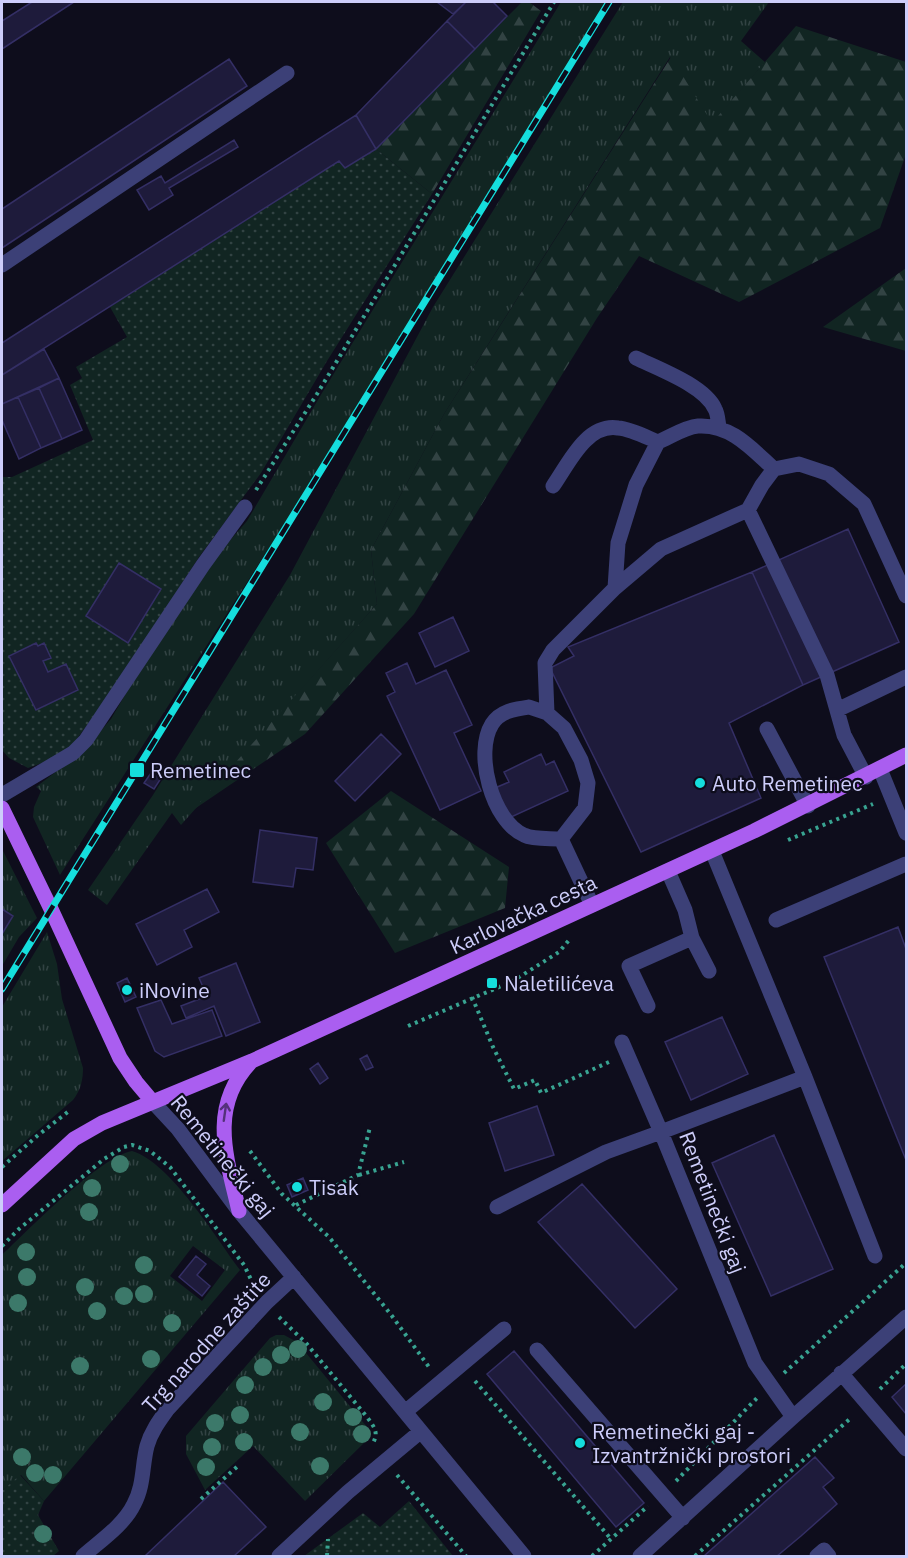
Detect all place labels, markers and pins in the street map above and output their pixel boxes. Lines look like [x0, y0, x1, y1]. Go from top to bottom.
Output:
place label: Remetinec [150, 756, 251, 784]
marker: Remetinec [128, 761, 146, 779]
place label: Auto Remetinec [712, 769, 863, 797]
marker: Auto Remetinec [693, 776, 707, 790]
place label: Naletilićeva [504, 969, 614, 997]
place label: iNovine [139, 976, 210, 1004]
marker: Naletilićeva [485, 976, 499, 990]
marker: iNovine [120, 983, 134, 997]
place label: Tisak [309, 1173, 359, 1201]
marker: Tisak [290, 1180, 304, 1194]
place label: Remetinečki gaj - Izvantržnički prostori [592, 1417, 791, 1469]
marker: Remetinečki gaj - Izvantržnički prostori [573, 1436, 587, 1450]

